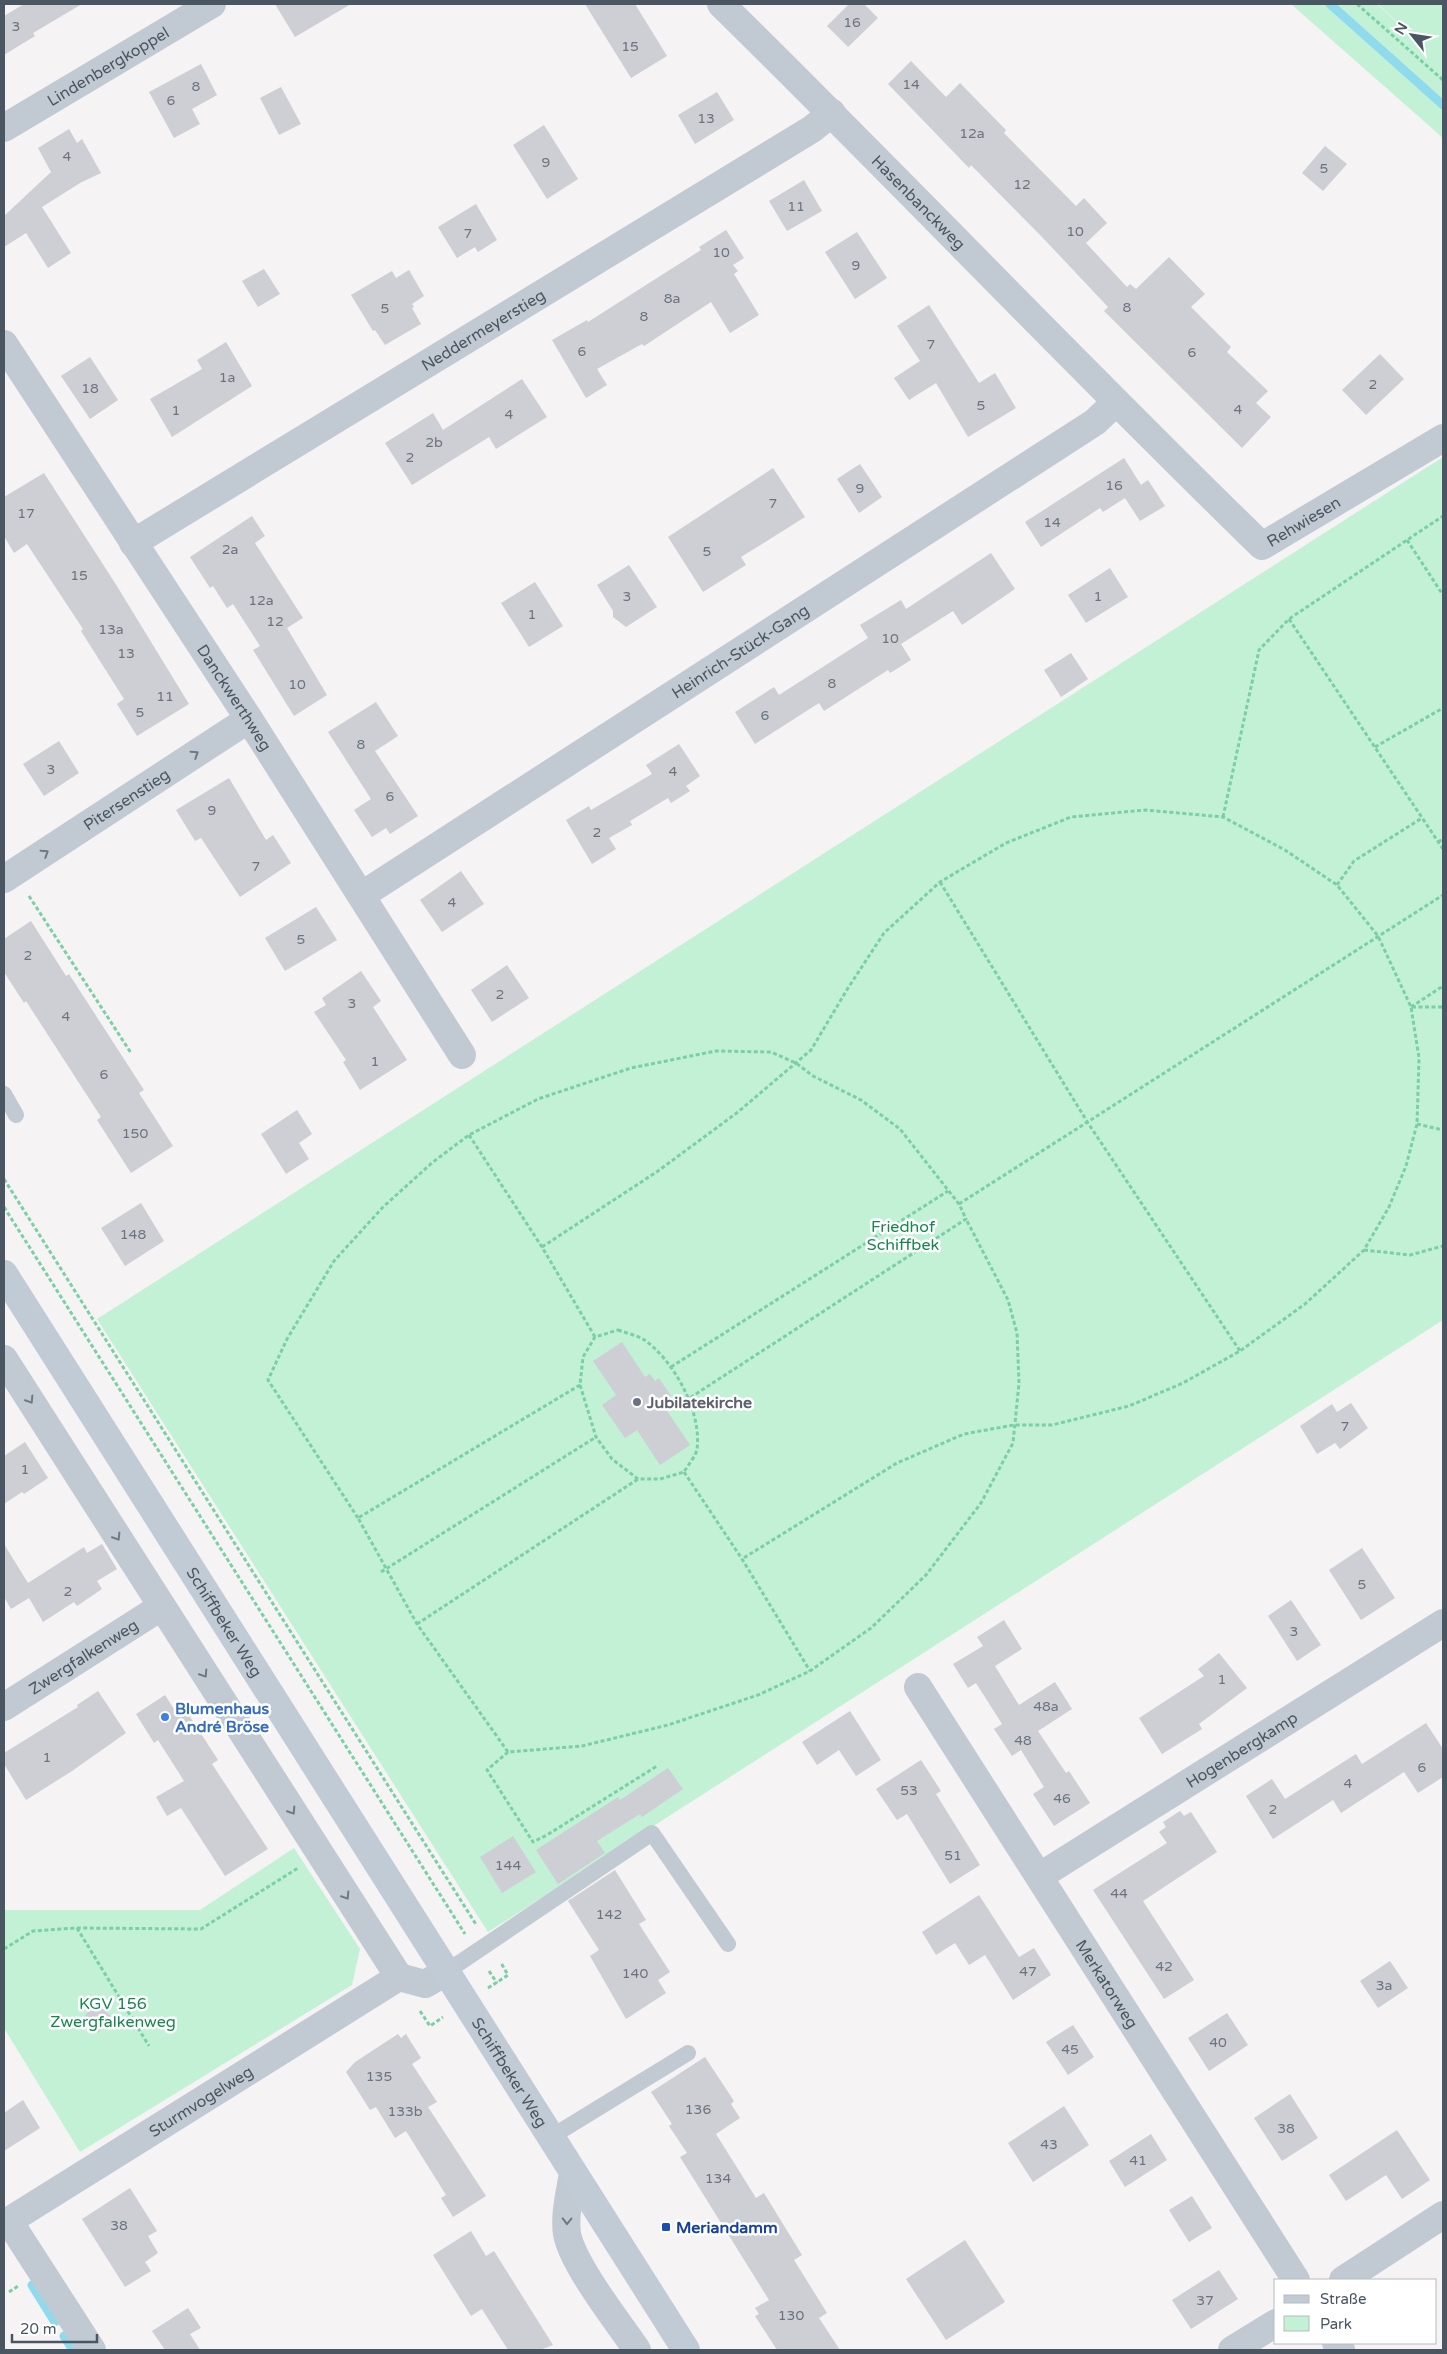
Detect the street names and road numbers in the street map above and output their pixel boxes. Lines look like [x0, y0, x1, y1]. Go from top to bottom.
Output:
street label: Lindenbergkoppel [44, 23, 173, 111]
street label: Hasenbanckweg [867, 151, 969, 254]
street label: Neddermeyerstieg [418, 285, 549, 376]
street label: Rehwiesen [1263, 492, 1344, 552]
street label: Heinrich-Stück-Gang [668, 600, 813, 703]
street label: Danckwerthweg [192, 641, 276, 755]
street label: Pitersenstieg [80, 765, 174, 836]
street label: Schiffbeker Weg [181, 1564, 266, 1681]
street label: Zwergfalkenweg [25, 1615, 142, 1700]
street label: Hogenbergkamp [1183, 1708, 1302, 1793]
street label: Merkatorweg [1071, 1936, 1142, 2033]
street label: Schiffbeker Weg [467, 2014, 551, 2131]
street label: Sturmvogelweg [145, 2062, 257, 2142]

